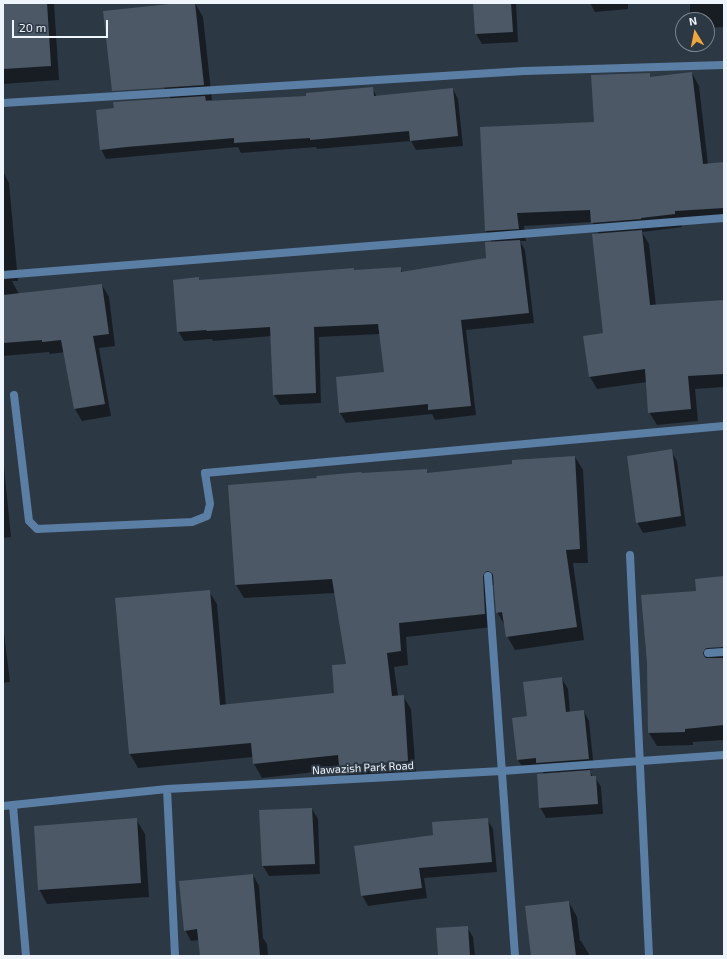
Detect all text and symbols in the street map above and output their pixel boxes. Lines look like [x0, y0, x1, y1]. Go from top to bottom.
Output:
scale bar [14, 12, 110, 38]
north arrow [675, 12, 715, 52]
text: N [688, 14, 698, 28]
text: 20 m [19, 20, 46, 34]
street label: Nawazish Park Road [312, 759, 414, 777]

